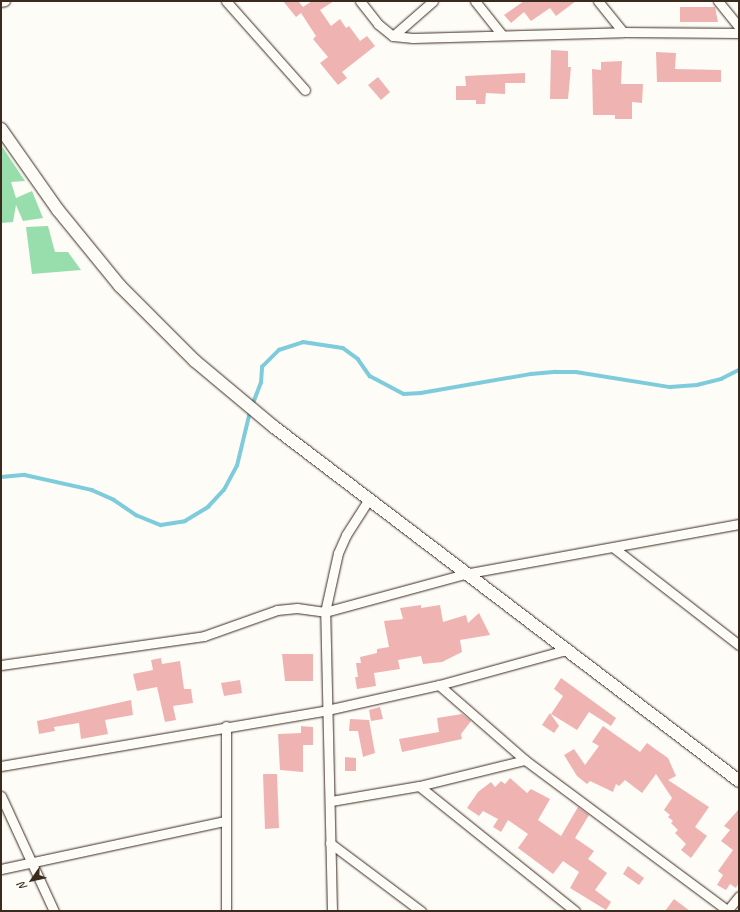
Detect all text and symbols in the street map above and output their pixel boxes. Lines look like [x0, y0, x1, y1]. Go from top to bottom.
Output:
north arrow [12, 860, 52, 900]
text: N [14, 880, 30, 893]

